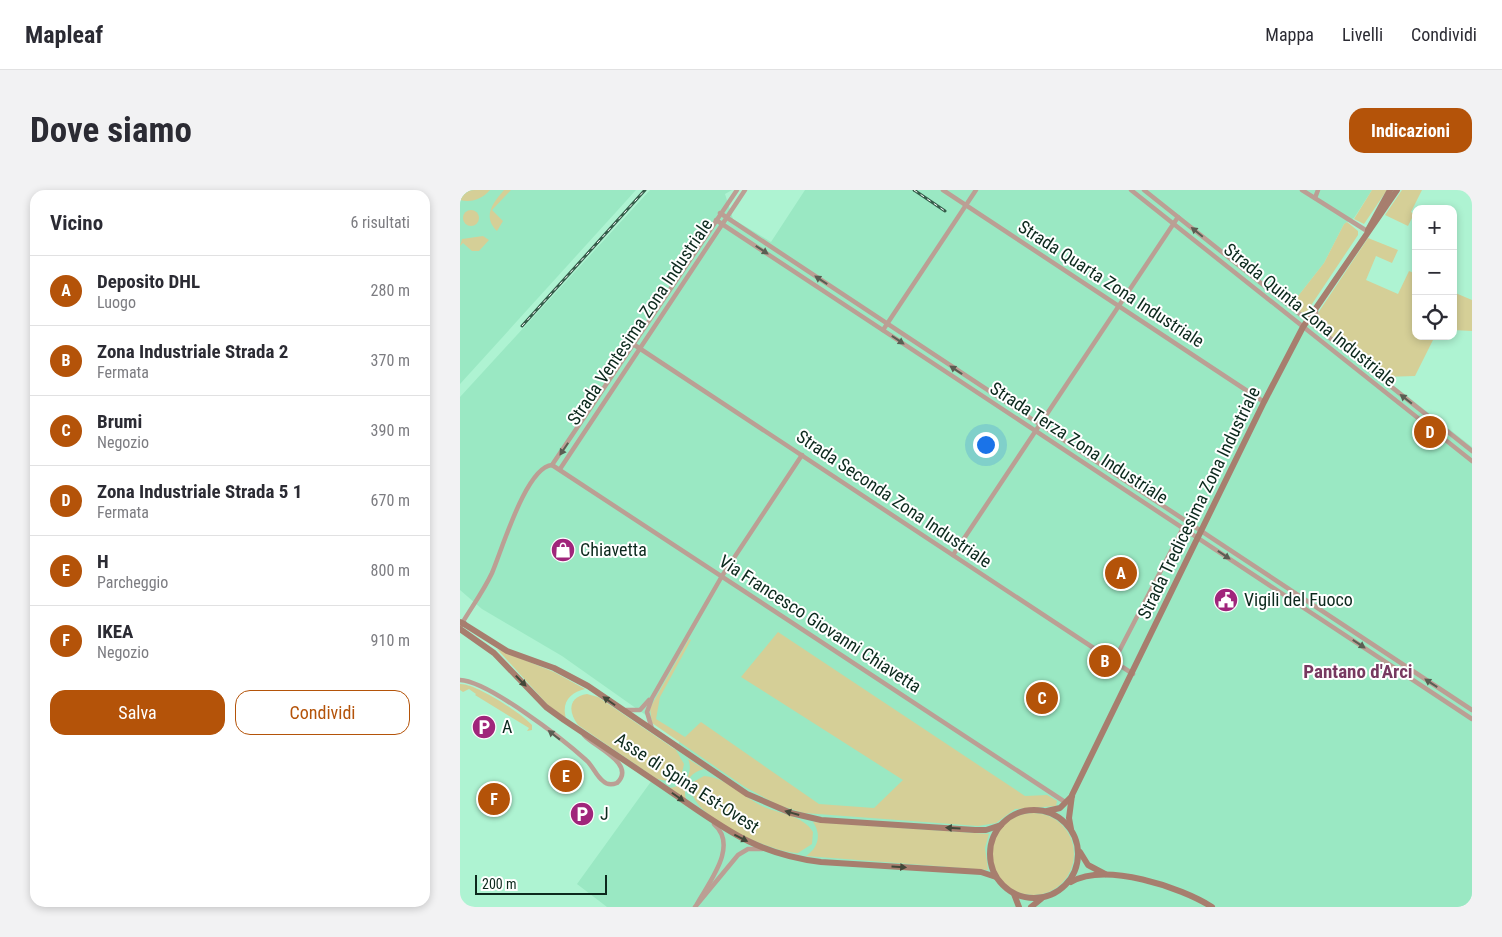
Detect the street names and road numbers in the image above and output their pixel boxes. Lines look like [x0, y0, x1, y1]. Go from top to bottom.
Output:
street label: Strada Ventesima Zona Industriale [563, 215, 717, 429]
street label: Strada Quarta Zona Industriale [1014, 216, 1208, 352]
street label: Strada Quinta Zona Industriale [1220, 239, 1401, 391]
street label: Strada Terza Zona Industriale [986, 377, 1172, 508]
street label: Strada Tredicesima Zona Industriale [1133, 383, 1264, 622]
street label: Strada Seconda Zona Industriale [793, 425, 996, 572]
street label: Via Francesco Giovanni Chiavetta [715, 550, 925, 697]
street label: Asse di Spina Est-Ovest [611, 728, 763, 837]

